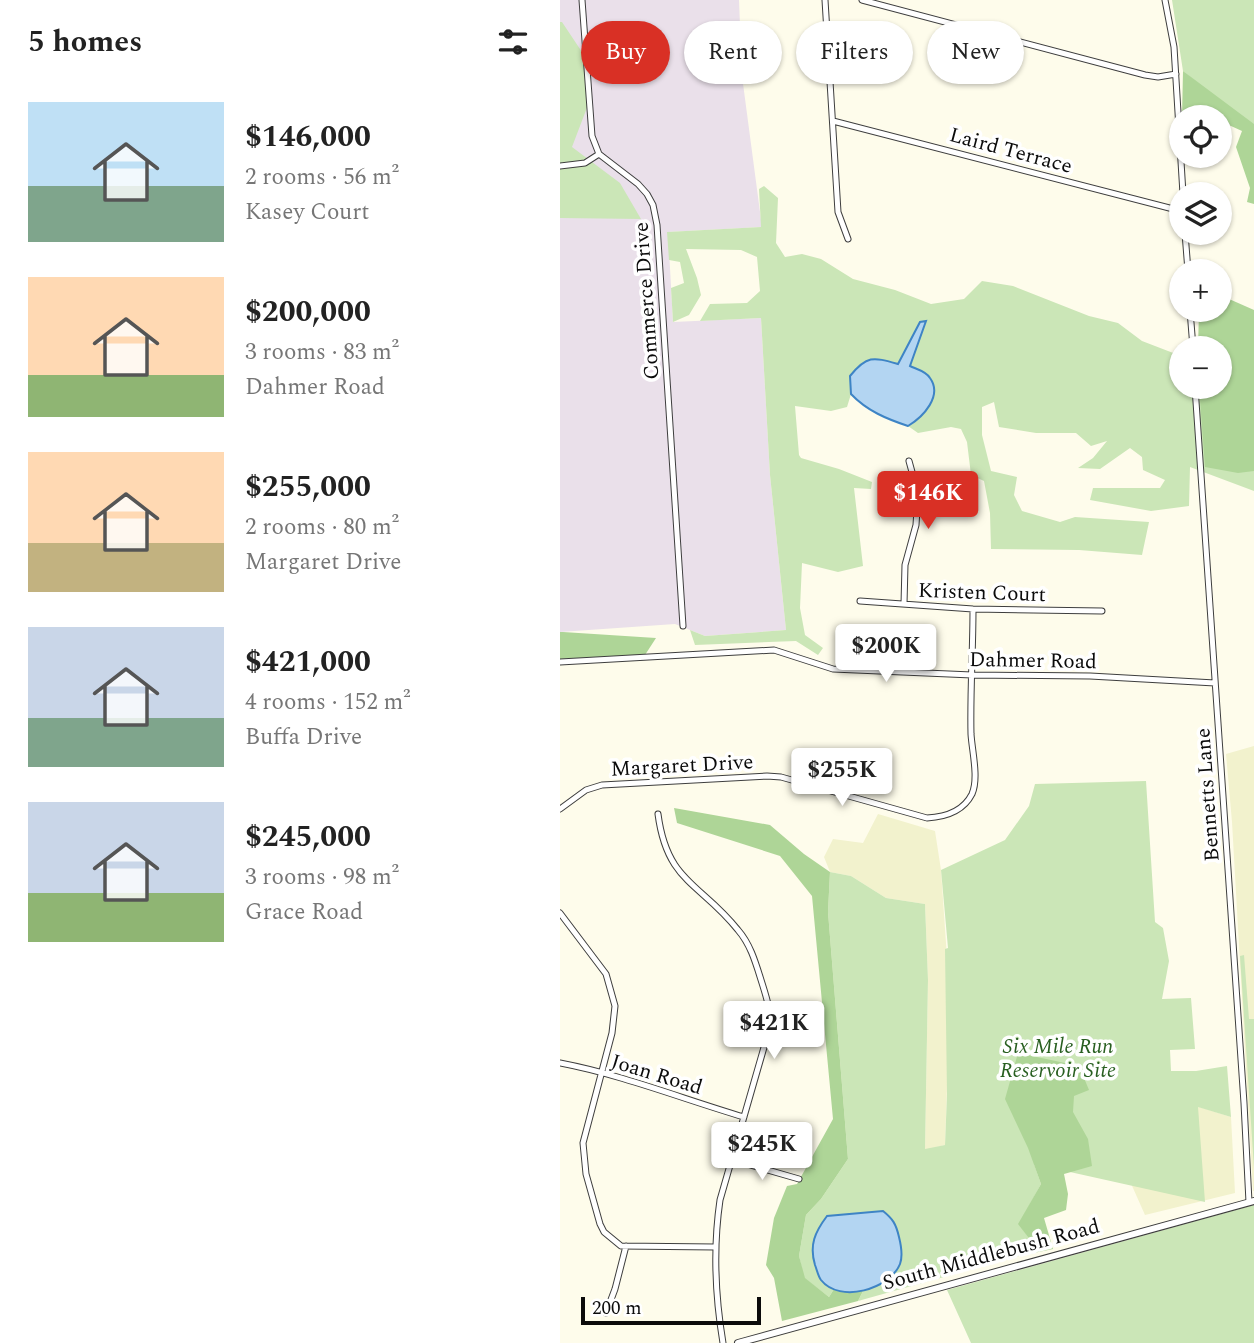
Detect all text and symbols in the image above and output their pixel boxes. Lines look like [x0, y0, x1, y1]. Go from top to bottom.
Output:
text: 5 homes [28, 19, 142, 65]
chip: Buy [581, 21, 670, 84]
chip: Rent [684, 21, 782, 84]
chip: Filters [796, 21, 913, 84]
chip: New [927, 21, 1024, 84]
icon: filters [494, 23, 532, 61]
map controls [1169, 105, 1232, 399]
button: locate [1169, 105, 1232, 168]
text: $146,000 [245, 114, 371, 160]
street label: Laird Terrace [946, 119, 1076, 183]
icon: home [84, 130, 168, 214]
text: 2 rooms · 56 m² [245, 160, 399, 195]
button: layers [1169, 182, 1232, 245]
text: Kasey Court [245, 195, 369, 230]
street label: Commerce Drive [626, 221, 668, 381]
button: + [1169, 259, 1232, 322]
text: $200,000 [245, 289, 371, 335]
icon: home [84, 305, 168, 389]
text: 3 rooms · 83 m² [245, 335, 399, 370]
button: − [1169, 336, 1232, 399]
text: Dahmer Road [245, 370, 385, 405]
text: $255,000 [245, 464, 371, 510]
pin: $146K [879, 472, 977, 531]
text: $146K [893, 476, 963, 511]
icon: home [84, 480, 168, 564]
text: 2 rooms · 80 m² [245, 510, 399, 545]
text: Margaret Drive [245, 545, 402, 580]
street label: Kristen Court [917, 575, 1047, 611]
pin: $200K [837, 624, 935, 684]
text: $200K [851, 629, 921, 664]
text: $421,000 [245, 639, 371, 685]
street label: Dahmer Road [969, 644, 1097, 678]
icon: home [84, 655, 168, 739]
text: 4 rooms · 152 m² [245, 685, 411, 720]
text: Buffa Drive [245, 720, 362, 755]
street label: Bennetts Lane [1187, 727, 1229, 863]
street label: Margaret Drive [610, 746, 754, 786]
pin: $255K [793, 748, 891, 808]
text: $255K [807, 753, 877, 788]
text: $245,000 [245, 814, 371, 860]
icon: home [84, 830, 168, 914]
text: 3 rooms · 98 m² [245, 860, 399, 895]
text: Grace Road [245, 895, 363, 930]
pin: $421K [725, 1002, 823, 1061]
text: $421K [739, 1006, 809, 1041]
park label: Six Mile Run Reservoir Site [1000, 1031, 1116, 1087]
street label: Joan Road [607, 1046, 706, 1104]
pin: $245K [713, 1122, 811, 1182]
text: $245K [727, 1127, 797, 1162]
street label: South Middlebush Road [879, 1211, 1103, 1299]
scale bar [581, 1294, 761, 1326]
text: 200 m [592, 1294, 642, 1323]

